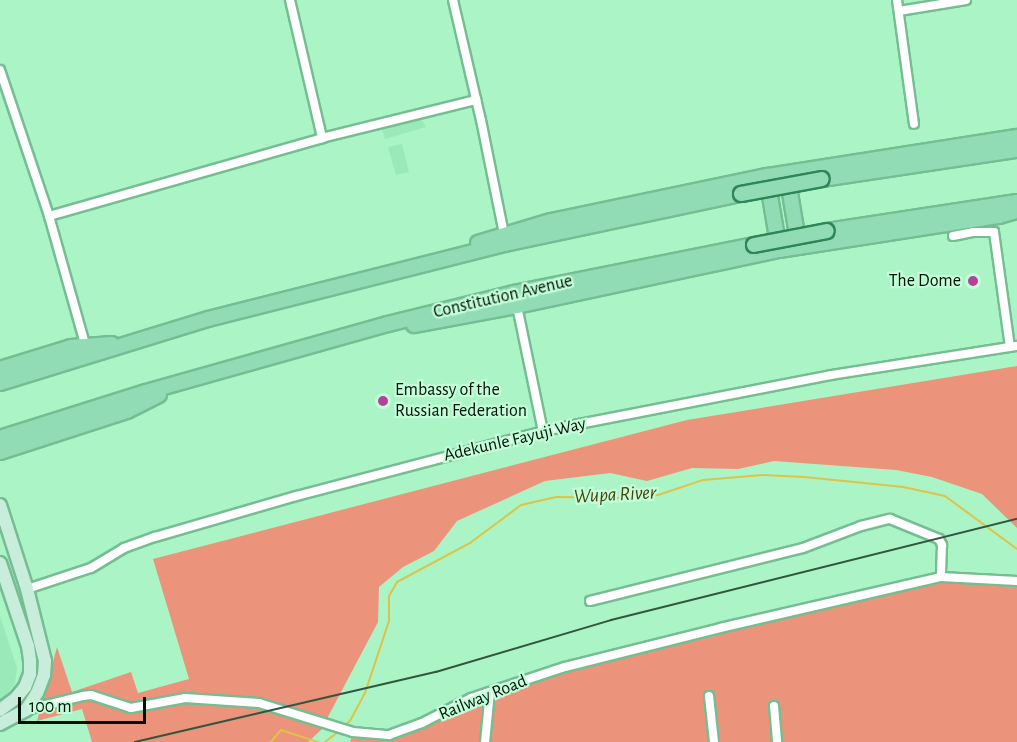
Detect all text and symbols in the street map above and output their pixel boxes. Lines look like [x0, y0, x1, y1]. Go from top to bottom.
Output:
street label: Constitution Avenue [431, 270, 575, 324]
place label: The Dome [889, 270, 961, 292]
marker: The Dome [966, 274, 980, 288]
place label: Embassy of the Russian Federation [395, 380, 527, 422]
marker: Embassy of the Russian Federation [376, 394, 390, 408]
street label: Adekunle Fayuji Way [442, 413, 588, 467]
water label: Wupa River [573, 481, 657, 509]
street label: Railway Road [436, 671, 530, 725]
scale bar [21, 685, 148, 723]
text: 100 m [29, 698, 72, 716]

